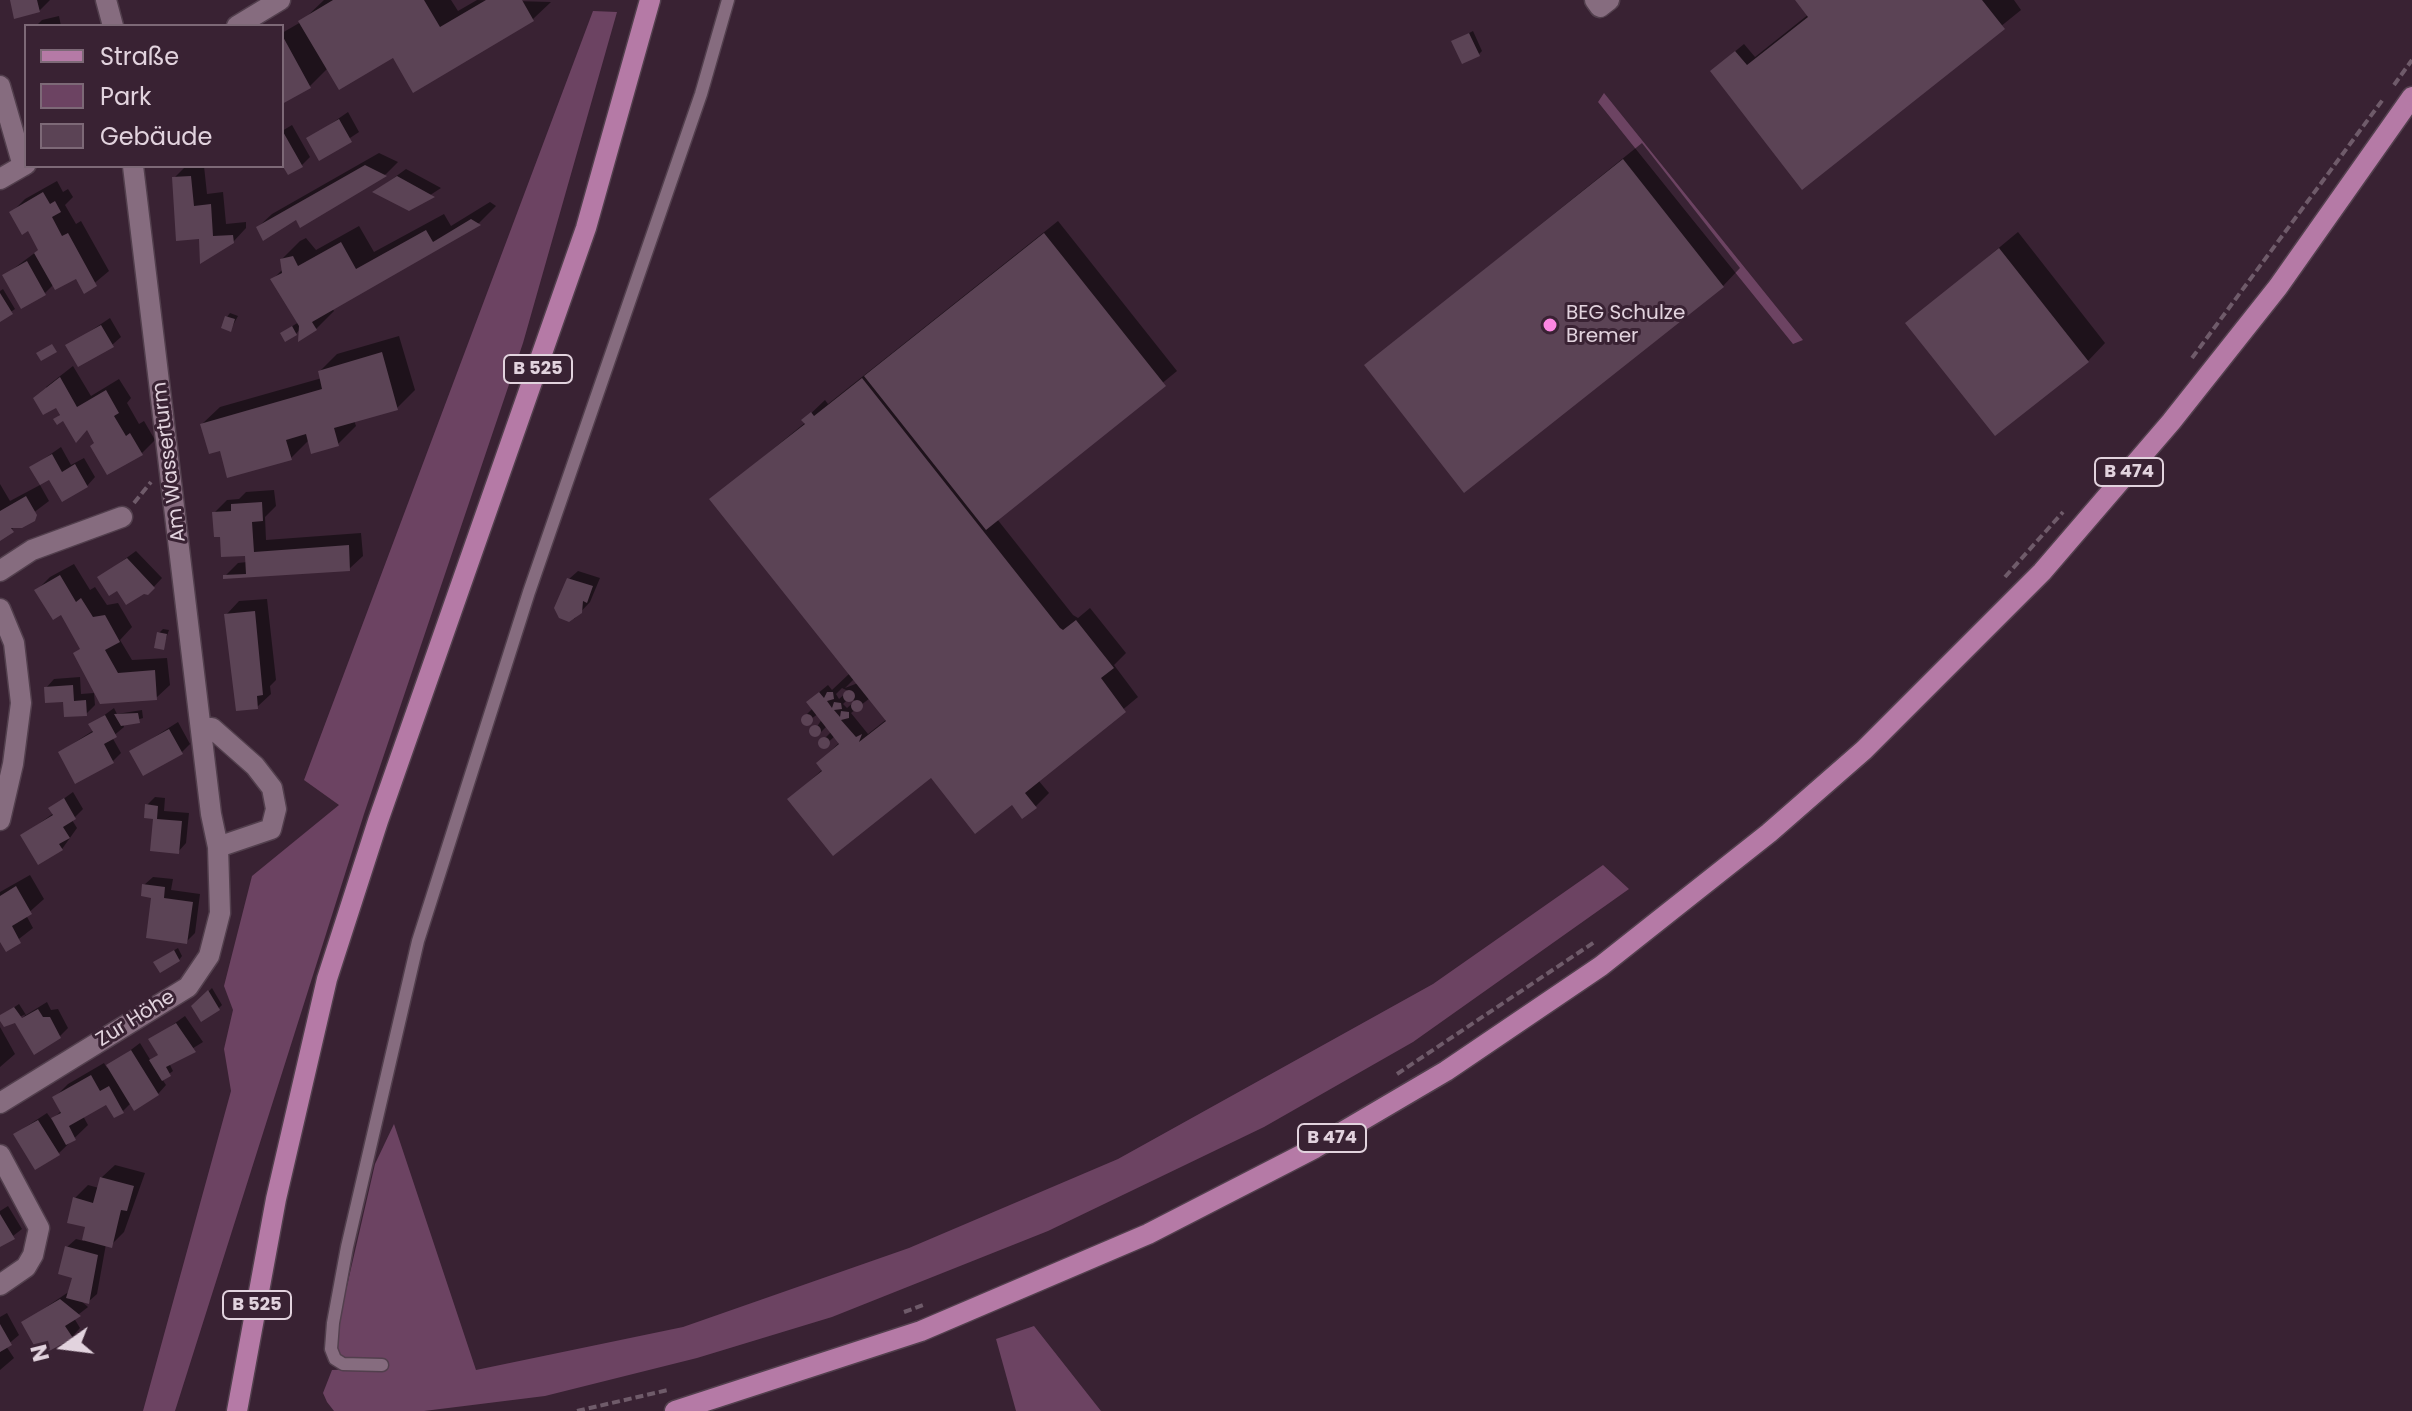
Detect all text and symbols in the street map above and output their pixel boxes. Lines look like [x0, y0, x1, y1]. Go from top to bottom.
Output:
legend [24, 24, 284, 168]
text: Straße [100, 40, 179, 73]
text: Park [100, 80, 151, 113]
text: Gebäude [100, 120, 212, 153]
place label: BEG Schulze Bremer [1566, 302, 1685, 349]
marker: BEG Schulze Bremer [1541, 316, 1559, 334]
road number: B 525 [504, 355, 572, 383]
street label: Am Wasserturm [148, 380, 192, 544]
road number: B 474 [2095, 458, 2163, 486]
street label: Zur Höhe [92, 985, 180, 1053]
road number: B 474 [1298, 1124, 1366, 1152]
road number: B 525 [223, 1291, 291, 1319]
north arrow [24, 1307, 104, 1387]
text: N [23, 1341, 57, 1365]

